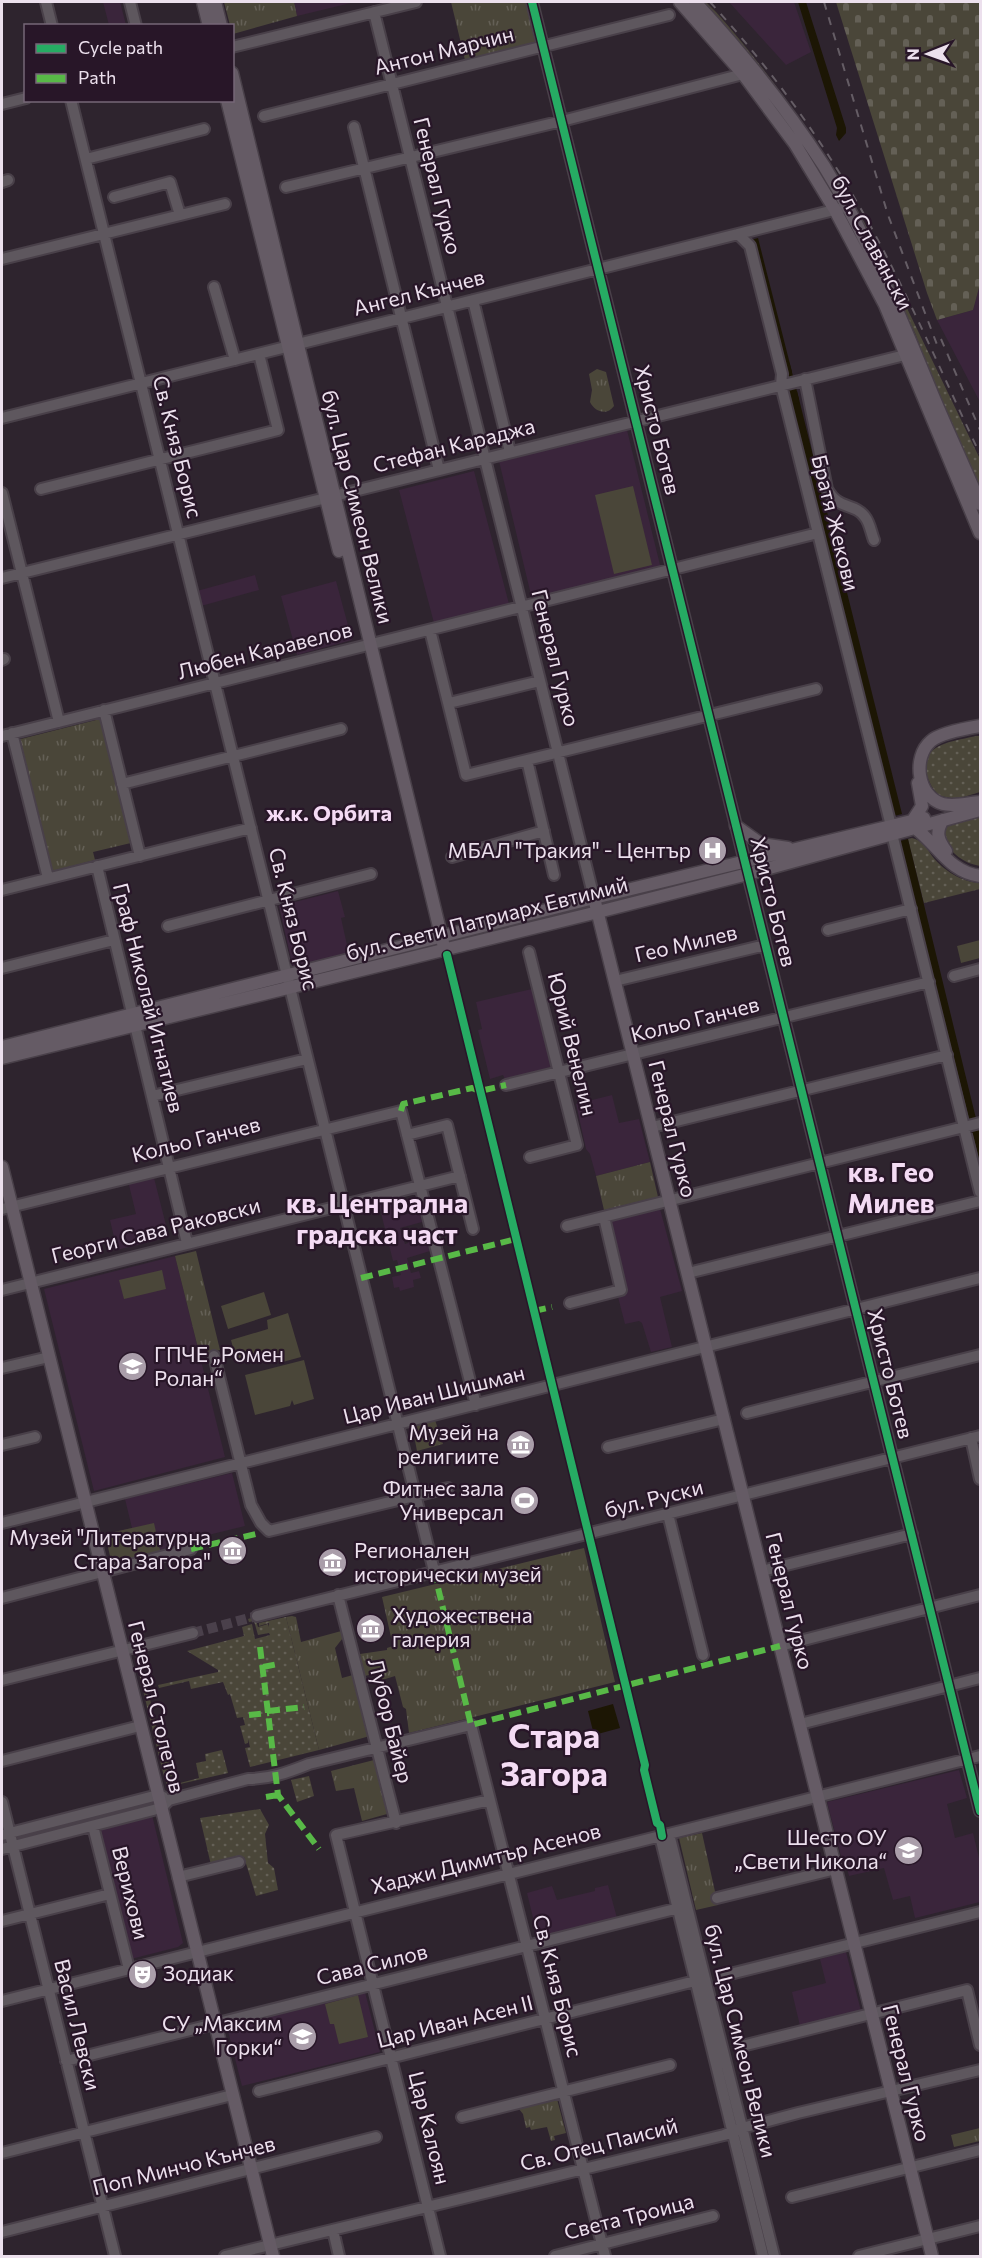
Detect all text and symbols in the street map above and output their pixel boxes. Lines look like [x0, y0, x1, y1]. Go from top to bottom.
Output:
street label: Антон Марчин [371, 20, 516, 79]
legend [24, 24, 234, 102]
north arrow [898, 24, 958, 84]
text: Cycle path [78, 36, 163, 58]
text: N [903, 48, 922, 60]
text: Path [78, 66, 116, 88]
street label: Генерал Гурко [409, 114, 468, 257]
street label: бул. Славянски [827, 171, 919, 314]
street label: Ангел Кънчев [351, 263, 487, 320]
street label: Христо Ботев [630, 362, 687, 497]
street label: Св. Княз Борис [149, 373, 208, 521]
street label: бул. Цар Симеон Велики [317, 387, 400, 626]
street label: Стефан Караджа [370, 412, 537, 477]
street label: Братя Жекови [807, 452, 865, 593]
street label: Генерал Гурко [527, 586, 586, 729]
street label: Любен Каравелов [175, 616, 354, 683]
district label: ж.к. Орбита [266, 799, 392, 826]
street label: Христо Ботев [746, 834, 803, 969]
hospital icon: МБАЛ "Тракия" - Център [696, 835, 728, 867]
place label: МБАЛ "Тракия" - Център [447, 837, 691, 862]
street label: Св. Княз Борис [265, 845, 324, 993]
street label: бул. Свети Патриарх Евтимий [343, 870, 630, 965]
street label: Граф Николай Игнатиев [109, 880, 190, 1115]
street label: Гео Милев [632, 919, 739, 966]
street label: Юрий Венелин [544, 969, 603, 1118]
street label: Кольо Ганчев [628, 991, 761, 1047]
street label: Генерал Гурко [644, 1057, 703, 1200]
street label: Кольо Ганчев [129, 1111, 262, 1167]
district label: кв. Гео Милев [848, 1155, 934, 1219]
district label: кв. Централна градска част [286, 1186, 468, 1250]
street label: Георги Сава Раковски [48, 1191, 263, 1268]
street label: Христо Ботев [863, 1306, 920, 1441]
place label: ГПЧЕ „Ромен Ролан“ [154, 1341, 284, 1390]
school or university icon: ГПЧЕ „Ромен Ролан“ [117, 1351, 149, 1383]
street label: Цар Иван Шишман [340, 1359, 527, 1428]
place label: Музей на религиите [397, 1419, 499, 1468]
museum icon: Музей на религиите [504, 1429, 536, 1461]
street label: бул. Руски [602, 1473, 706, 1522]
place label: Фитнес зала Универсал [383, 1475, 504, 1524]
sports icon: Фитнес зала Универсал [509, 1485, 541, 1517]
place label: Музей "Литературна Стара Загора" [9, 1524, 211, 1573]
street label: Генерал Гурко [761, 1529, 820, 1672]
museum icon: Музей "Литературна Стара Загора" [216, 1534, 248, 1566]
place label: Регионален исторически музей [354, 1537, 542, 1586]
museum icon: Регионален исторически музей [317, 1547, 349, 1579]
place label: Художествена галерия [392, 1602, 533, 1651]
museum icon: Художествена галерия [355, 1612, 387, 1644]
street label: Генерал Столетов [124, 1618, 191, 1795]
street label: Лубор Байер [364, 1656, 419, 1786]
district label: Стара Загора [500, 1714, 608, 1793]
street label: Хаджи Димитър Асенов [368, 1817, 603, 1898]
place label: Шесто ОУ „Свети Никола“ [734, 1824, 887, 1873]
school or university icon: Шесто ОУ „Свети Никола“ [892, 1834, 924, 1866]
street label: Верихови [108, 1843, 155, 1942]
street label: Св. Княз Борис [529, 1912, 588, 2060]
street label: бул. Цар Симеон Велики [700, 1921, 783, 2160]
street label: Сава Силов [314, 1938, 430, 1989]
street label: Васил Левски [50, 1956, 107, 2093]
theatre icon: Зодиак [126, 1958, 158, 1990]
place label: Зодиак [163, 1960, 234, 1985]
street label: Цар Иван Асен II [374, 1989, 535, 2052]
street label: Генерал Гурко [878, 2001, 937, 2144]
place label: СУ „Максим Горки“ [162, 2010, 282, 2059]
school or university icon: СУ „Максим Горки“ [287, 2020, 319, 2052]
street label: Цар Калоян [404, 2068, 457, 2187]
street label: Св. Отец Паисий [517, 2112, 680, 2175]
street label: Поп Минчо Кънчев [90, 2130, 278, 2199]
street label: Света Троица [561, 2187, 696, 2244]

